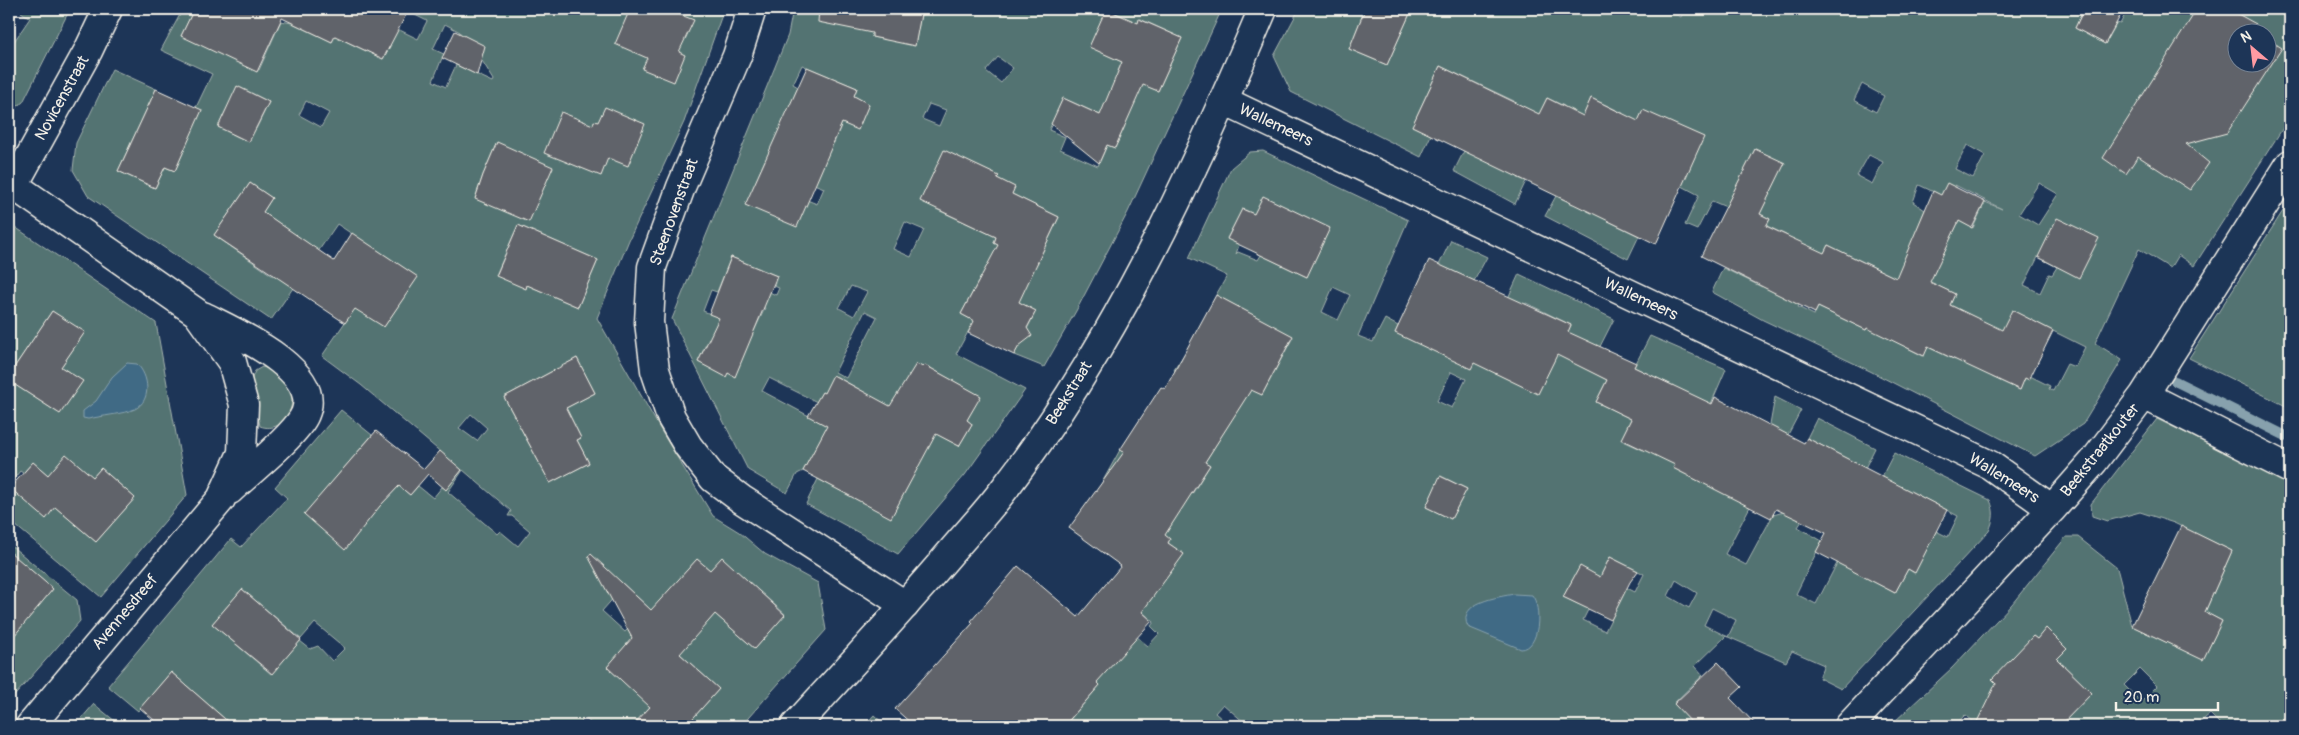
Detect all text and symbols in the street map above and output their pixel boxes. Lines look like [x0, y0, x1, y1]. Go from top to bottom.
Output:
north arrow [2226, 22, 2276, 72]
text: N [2238, 27, 2254, 47]
street label: Novicenstraat [30, 52, 94, 144]
street label: Wallemeers [1236, 99, 1316, 151]
street label: Steenovenstraat [645, 155, 703, 268]
street label: Wallemeers [1601, 273, 1681, 325]
street label: Beekstraat [1042, 357, 1097, 429]
street label: Beekstraatkouter [2056, 399, 2144, 501]
street label: Wallemeers [1965, 449, 2043, 507]
street label: Avennesdreef [87, 570, 163, 654]
scale bar [2116, 680, 2219, 712]
text: 20 m [2124, 688, 2159, 707]

